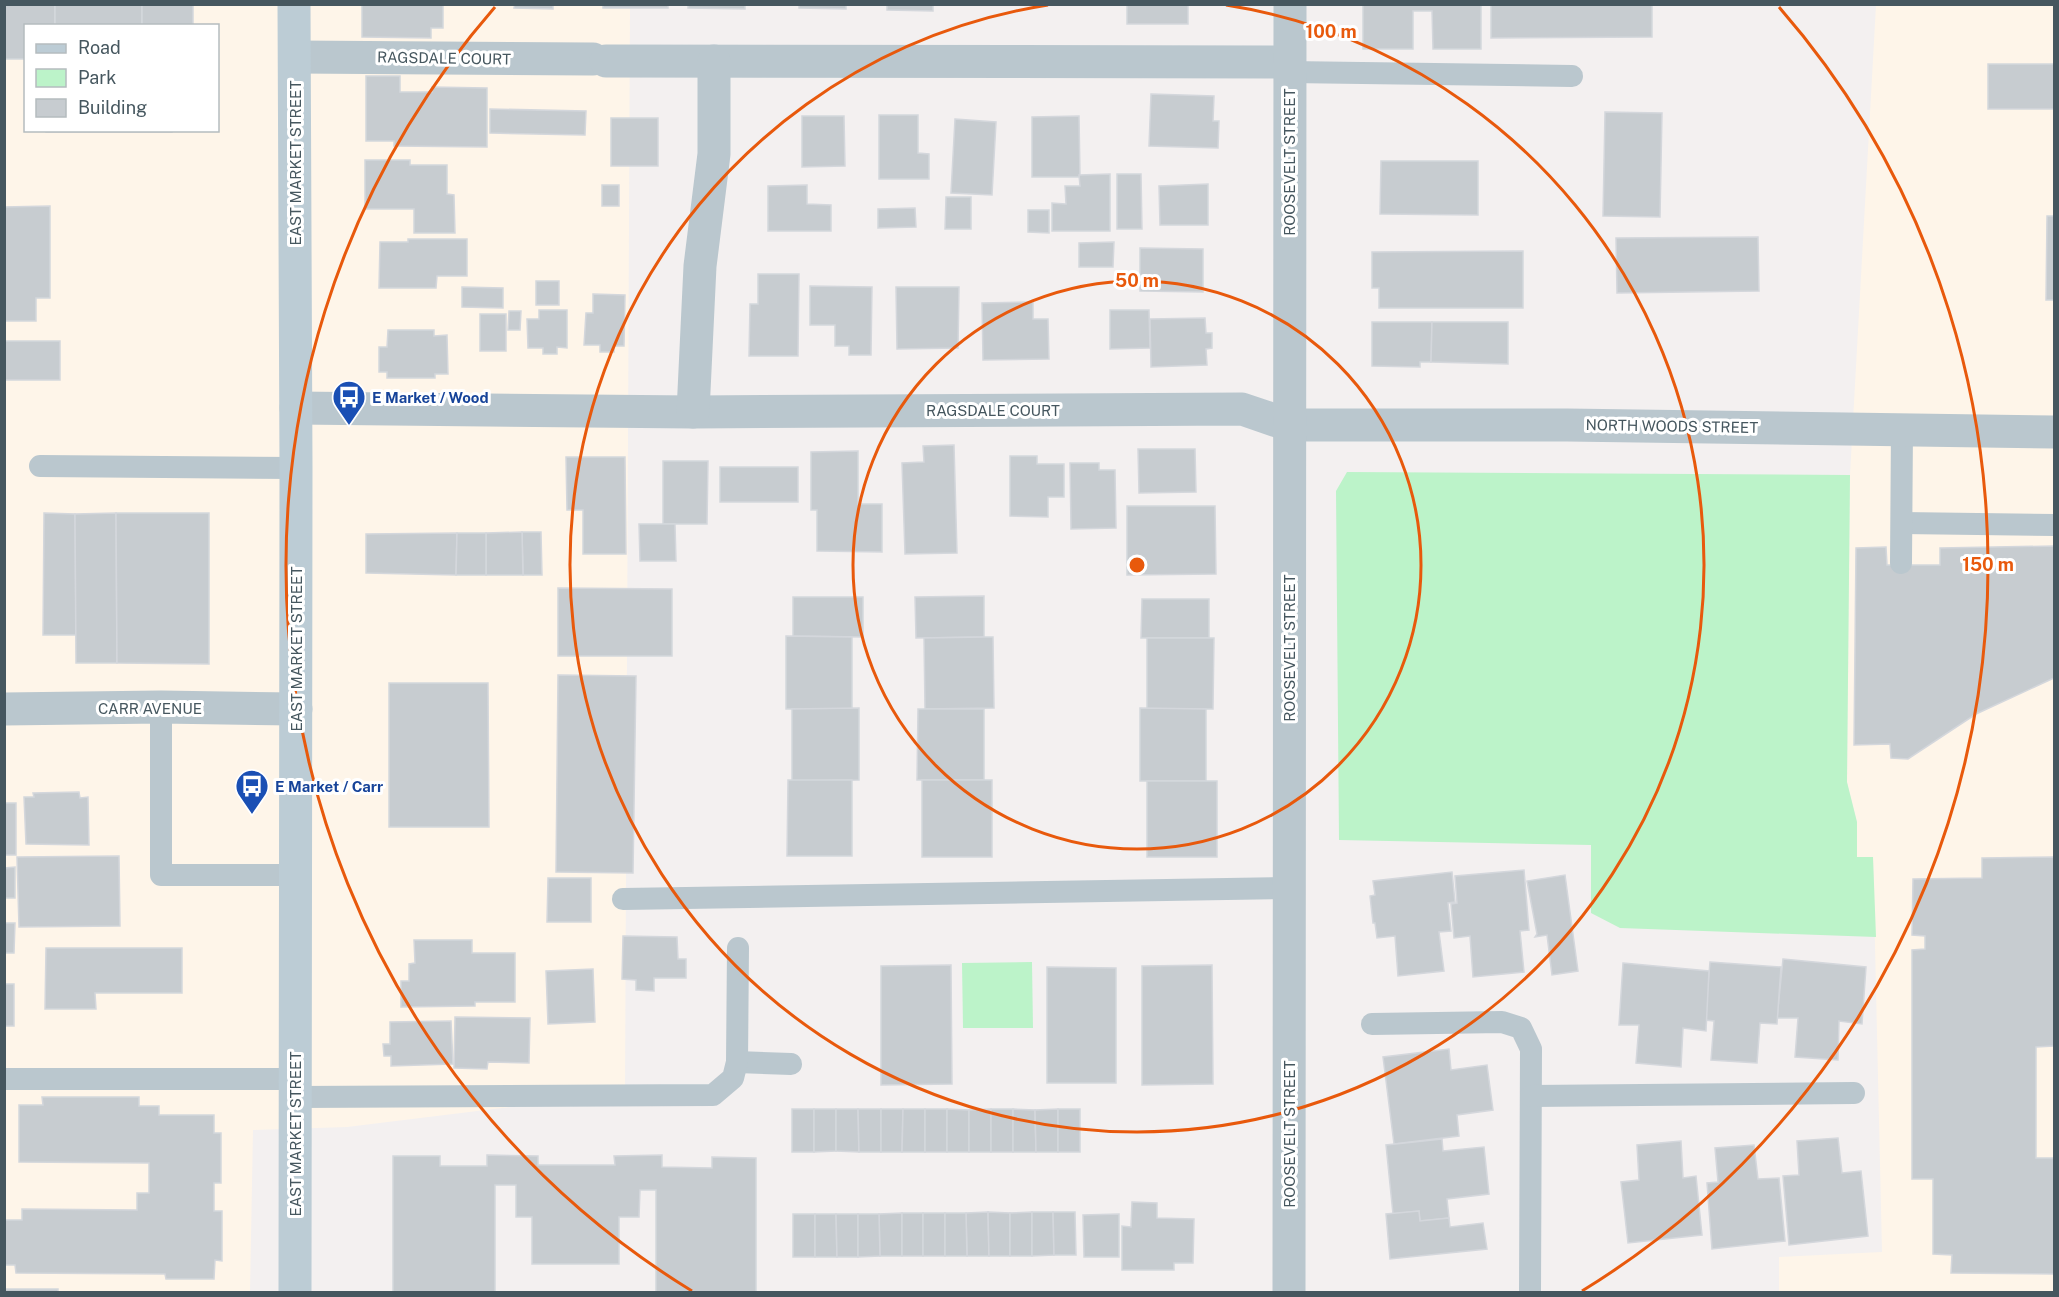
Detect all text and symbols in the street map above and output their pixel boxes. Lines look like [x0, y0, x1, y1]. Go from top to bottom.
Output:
text: 100 m [1305, 21, 1357, 42]
legend [24, 24, 219, 132]
text: Road [78, 37, 121, 58]
street label: RAGSDALE COURT [377, 48, 511, 68]
text: Park [78, 67, 116, 88]
street label: EAST MARKET STREET [287, 80, 304, 246]
street label: ROOSEVELT STREET [1281, 88, 1298, 236]
text: Building [78, 97, 147, 118]
text: 50 m [1115, 270, 1159, 291]
bus stop icon: E Market / Wood [331, 379, 367, 426]
place label: E Market / Wood [372, 389, 489, 406]
street label: RAGSDALE COURT [926, 402, 1060, 419]
street label: NORTH WOODS STREET [1585, 416, 1759, 436]
text: 150 m [1962, 554, 2014, 575]
centre of rings [1127, 555, 1147, 575]
street label: EAST MARKET STREET [288, 566, 305, 732]
street label: ROOSEVELT STREET [1281, 574, 1298, 722]
street label: CARR AVENUE [98, 700, 202, 717]
bus stop icon: E Market / Carr [234, 768, 270, 815]
place label: E Market / Carr [275, 778, 383, 795]
street label: EAST MARKET STREET [287, 1051, 304, 1217]
street label: ROOSEVELT STREET [1281, 1060, 1298, 1208]

